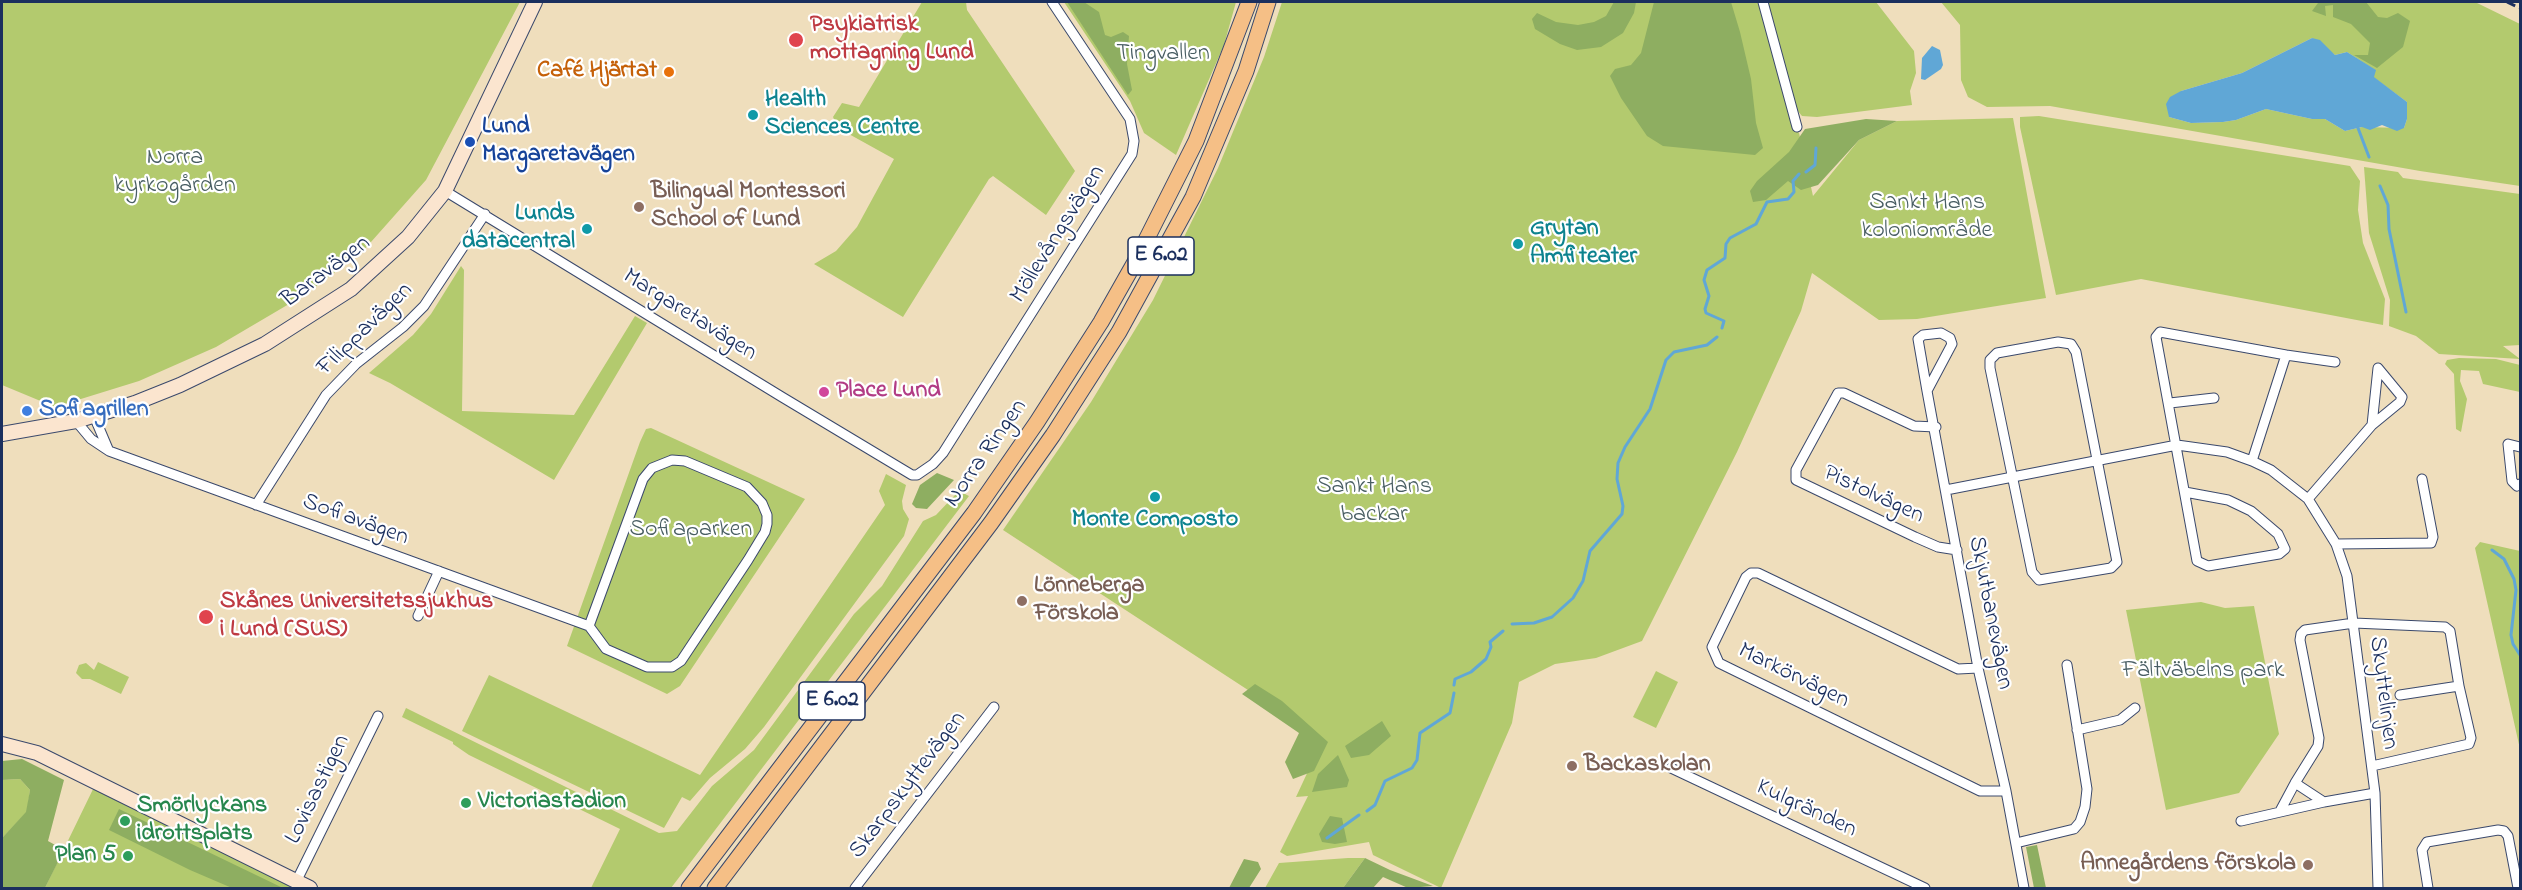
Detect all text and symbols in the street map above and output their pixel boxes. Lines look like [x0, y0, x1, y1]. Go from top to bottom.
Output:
place label: Psykiatrisk mottagning Lund [810, 12, 974, 68]
marker: Psykiatrisk mottagning Lund [787, 31, 805, 49]
park label: Tingvallen [1116, 41, 1210, 69]
place label: Café Hjärtat [537, 58, 657, 86]
marker: Café Hjärtat [662, 65, 676, 79]
place label: Health Sciences Centre [765, 87, 920, 143]
marker: Health Sciences Centre [746, 108, 760, 122]
place label: Lund Margaretavägen [482, 114, 635, 170]
marker: Lund Margaretavägen [463, 135, 477, 149]
park label: Norra kyrkogården [114, 145, 236, 201]
street label: Möllevångsvägen [1005, 161, 1113, 309]
place label: Bilingual Montessori School of Lund [651, 179, 845, 235]
park label: Sankt Hans koloniområde [1862, 190, 1992, 246]
marker: Bilingual Montessori School of Lund [632, 200, 646, 214]
place label: Lunds datacentral [462, 201, 575, 257]
place label: Grytan Amfiteater [1530, 216, 1637, 272]
marker: Lunds datacentral [580, 222, 594, 236]
street label: Baravägen [277, 230, 377, 316]
road number: E 6.02 [1128, 237, 1194, 275]
marker: Grytan Amfiteater [1511, 237, 1525, 251]
street label: Margaretavägen [617, 263, 761, 369]
street label: Filippavägen [312, 277, 420, 383]
place label: Place Lund [836, 378, 941, 406]
marker: Place Lund [817, 385, 831, 399]
street label: Norra Ringen [939, 394, 1035, 514]
place label: Sofiagrillen [39, 397, 149, 425]
marker: Sofiagrillen [20, 404, 34, 418]
street label: Pistolvägen [1818, 460, 1928, 532]
park label: Sankt Hans backar [1316, 474, 1432, 530]
street label: Sofiavägen [298, 488, 412, 554]
marker: Monte Composto [1148, 490, 1162, 504]
place label: Monte Composto [1072, 507, 1238, 535]
park label: Sofiaparken [630, 517, 752, 545]
street label: Skjutbanevägen [1960, 534, 2018, 692]
place label: Lönneberga Förskola [1034, 573, 1144, 629]
place label: Skånes Universitetssjukhus i Lund (SUS) [220, 589, 493, 645]
marker: Lönneberga Förskola [1015, 594, 1029, 608]
marker: Skånes Universitetssjukhus i Lund (SUS) [197, 608, 215, 626]
street label: Skyttelinjen [2361, 635, 2403, 751]
street label: Markörvägen [1733, 638, 1853, 716]
park label: Fältväbelns park [2122, 658, 2284, 686]
road number: E 6.02 [799, 682, 865, 720]
street label: Skarpskyttevägen [844, 707, 974, 865]
street label: Lovisastigen [280, 731, 358, 849]
place label: Backaskolan [1584, 752, 1711, 780]
marker: Backaskolan [1565, 759, 1579, 773]
street label: Kulgränden [1751, 774, 1861, 846]
place label: Victoriastadion [478, 789, 626, 817]
place label: Smörlyckans idrottsplats [137, 793, 267, 849]
marker: Victoriastadion [459, 796, 473, 810]
marker: Smörlyckans idrottsplats [118, 814, 132, 828]
place label: Plan 5 [55, 842, 116, 870]
marker: Plan 5 [121, 849, 135, 863]
place label: Annegårdens förskola [2080, 851, 2296, 879]
marker: Annegårdens förskola [2301, 858, 2315, 872]

